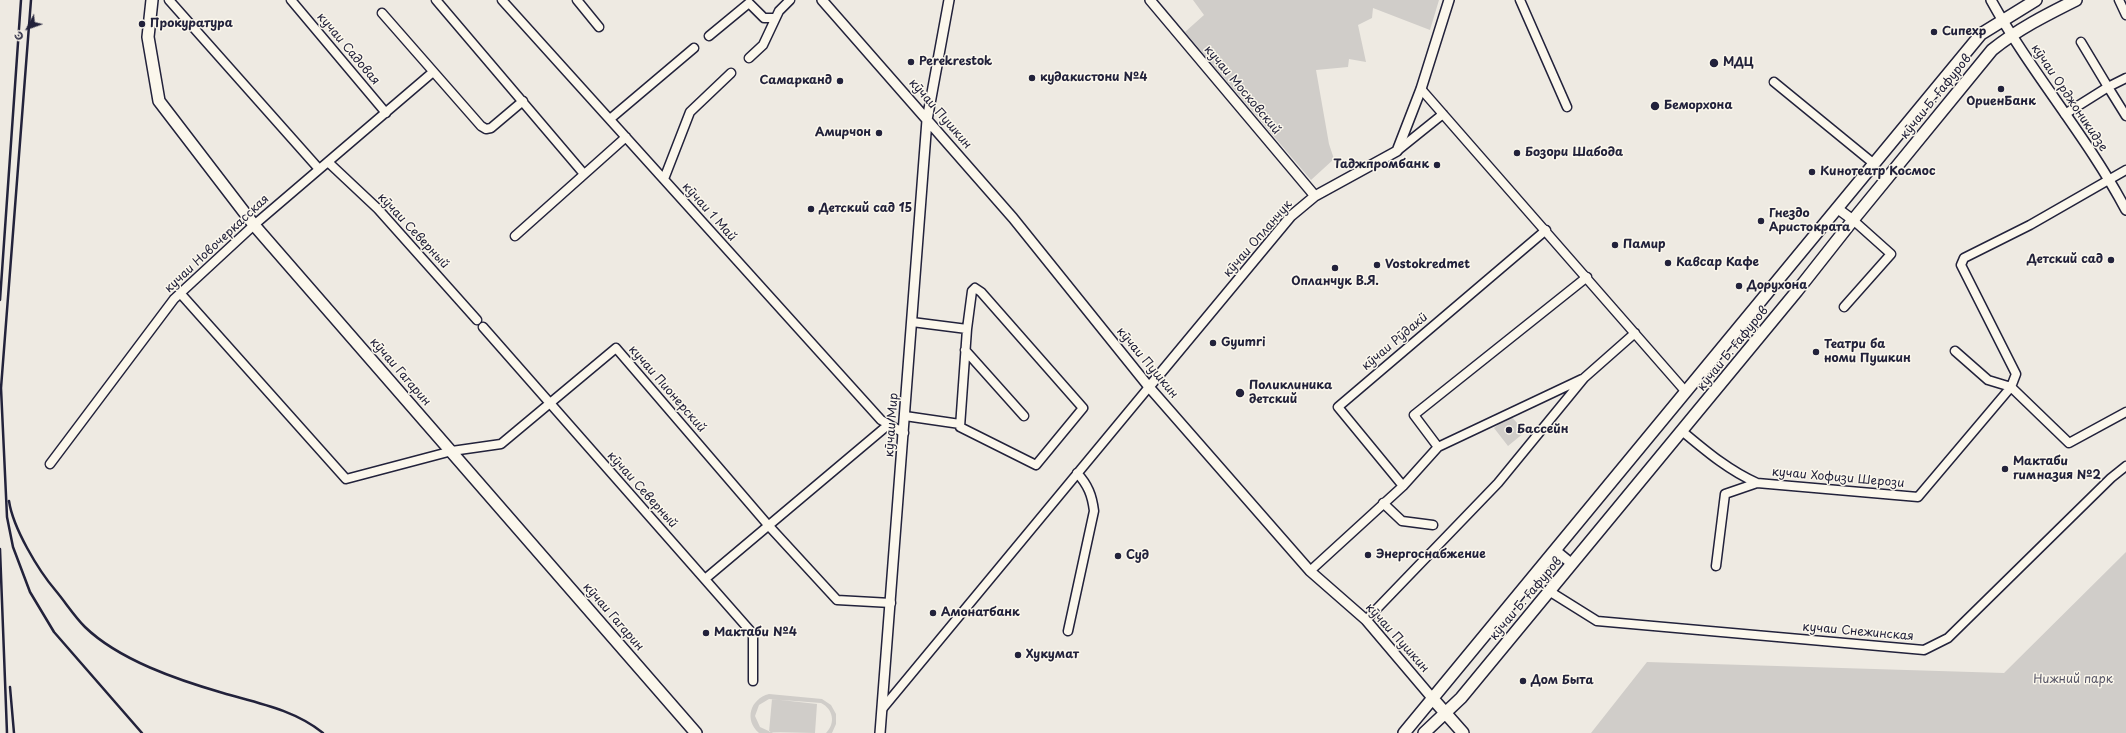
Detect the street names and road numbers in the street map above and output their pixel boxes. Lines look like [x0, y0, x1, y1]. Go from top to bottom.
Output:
street label: кучаи Садовая [314, 10, 382, 88]
street label: кӯчаи Орджоникидзе [2028, 42, 2110, 154]
street label: кучаи Московский [1201, 43, 1283, 137]
street label: кӯчаи Б. Ғафуров [1898, 52, 1974, 142]
street label: кӯчаи Пушкин [906, 76, 974, 152]
street label: кӯчаи 1 Май [679, 180, 739, 244]
street label: кӯчаи Северный [374, 190, 452, 272]
street label: кучаи Новочеркасская [162, 192, 272, 296]
street label: кӯчаи Опланчук [1221, 198, 1295, 280]
street label: кӯчаи Б. Ғафуров [1695, 304, 1771, 394]
street label: кӯчаи Рӯдакӣ [1359, 310, 1431, 374]
street label: кӯчаи Пушкин [1113, 325, 1181, 401]
street label: кӯчаи Гагарин [366, 335, 434, 409]
street label: кучаи Пионерский [625, 343, 709, 435]
street label: кӯчаи Мир [883, 392, 901, 458]
street label: кӯчаи Северный [604, 449, 680, 531]
street label: кучаи Хофизи Шерози [1771, 465, 1905, 491]
street label: кӯчаи Б. Ғафуров [1487, 554, 1565, 644]
street label: кӯчаи Гагарин [579, 580, 647, 654]
street label: кӯчаи Пушкин [1362, 600, 1432, 676]
street label: кучаи Снежинская [1802, 620, 1914, 644]

